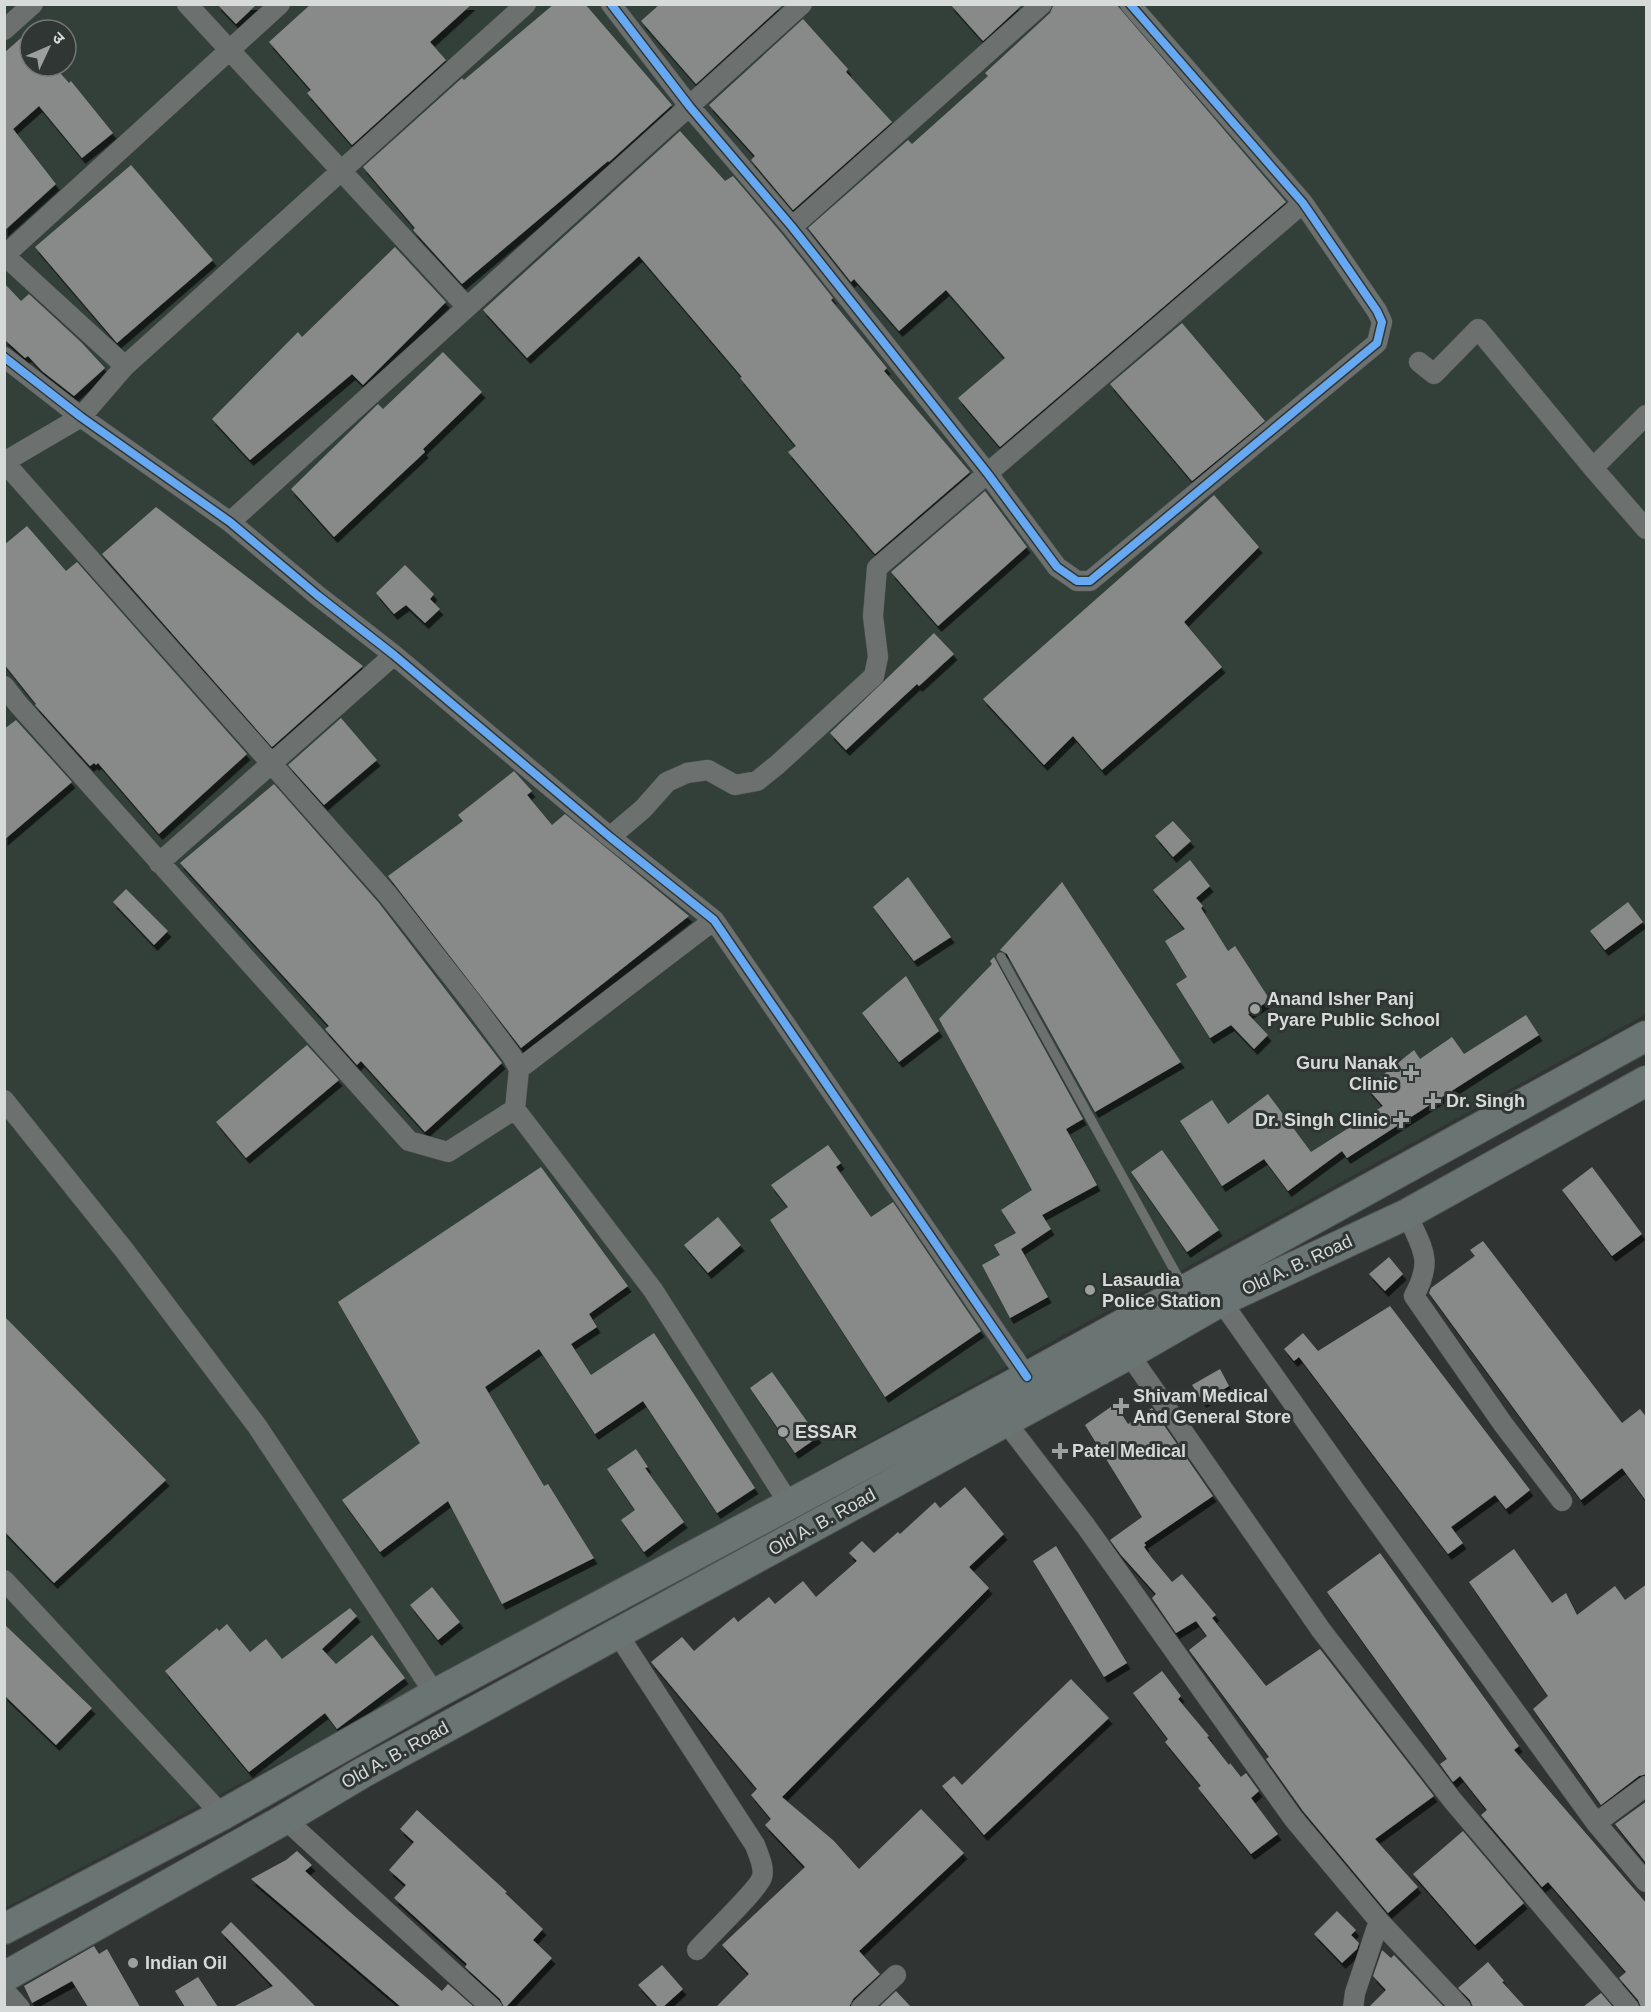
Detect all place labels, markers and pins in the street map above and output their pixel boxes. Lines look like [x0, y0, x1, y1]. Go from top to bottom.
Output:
place label: Anand Isher Panj Pyare Public School [1267, 989, 1440, 1030]
marker: Anand Isher Panj Pyare Public School [1248, 1002, 1262, 1016]
place label: Guru Nanak Clinic [1296, 1053, 1399, 1094]
marker: Guru Nanak Clinic [1402, 1064, 1420, 1082]
place label: Dr. Singh [1446, 1091, 1525, 1111]
marker: Dr. Singh [1424, 1092, 1442, 1110]
place label: Dr. Singh Clinic [1255, 1110, 1388, 1130]
marker: Dr. Singh Clinic [1392, 1111, 1410, 1129]
place label: Lasaudia Police Station [1102, 1270, 1221, 1311]
marker: Lasaudia Police Station [1083, 1283, 1097, 1297]
place label: Shivam Medical And General Store [1133, 1386, 1291, 1427]
marker: Shivam Medical And General Store [1114, 1399, 1128, 1413]
place label: ESSAR [795, 1422, 857, 1442]
marker: ESSAR [776, 1425, 790, 1439]
place label: Patel Medical [1072, 1441, 1186, 1461]
marker: Patel Medical [1053, 1444, 1067, 1458]
place label: Indian Oil [145, 1953, 227, 1973]
marker: Indian Oil [126, 1956, 140, 1970]

